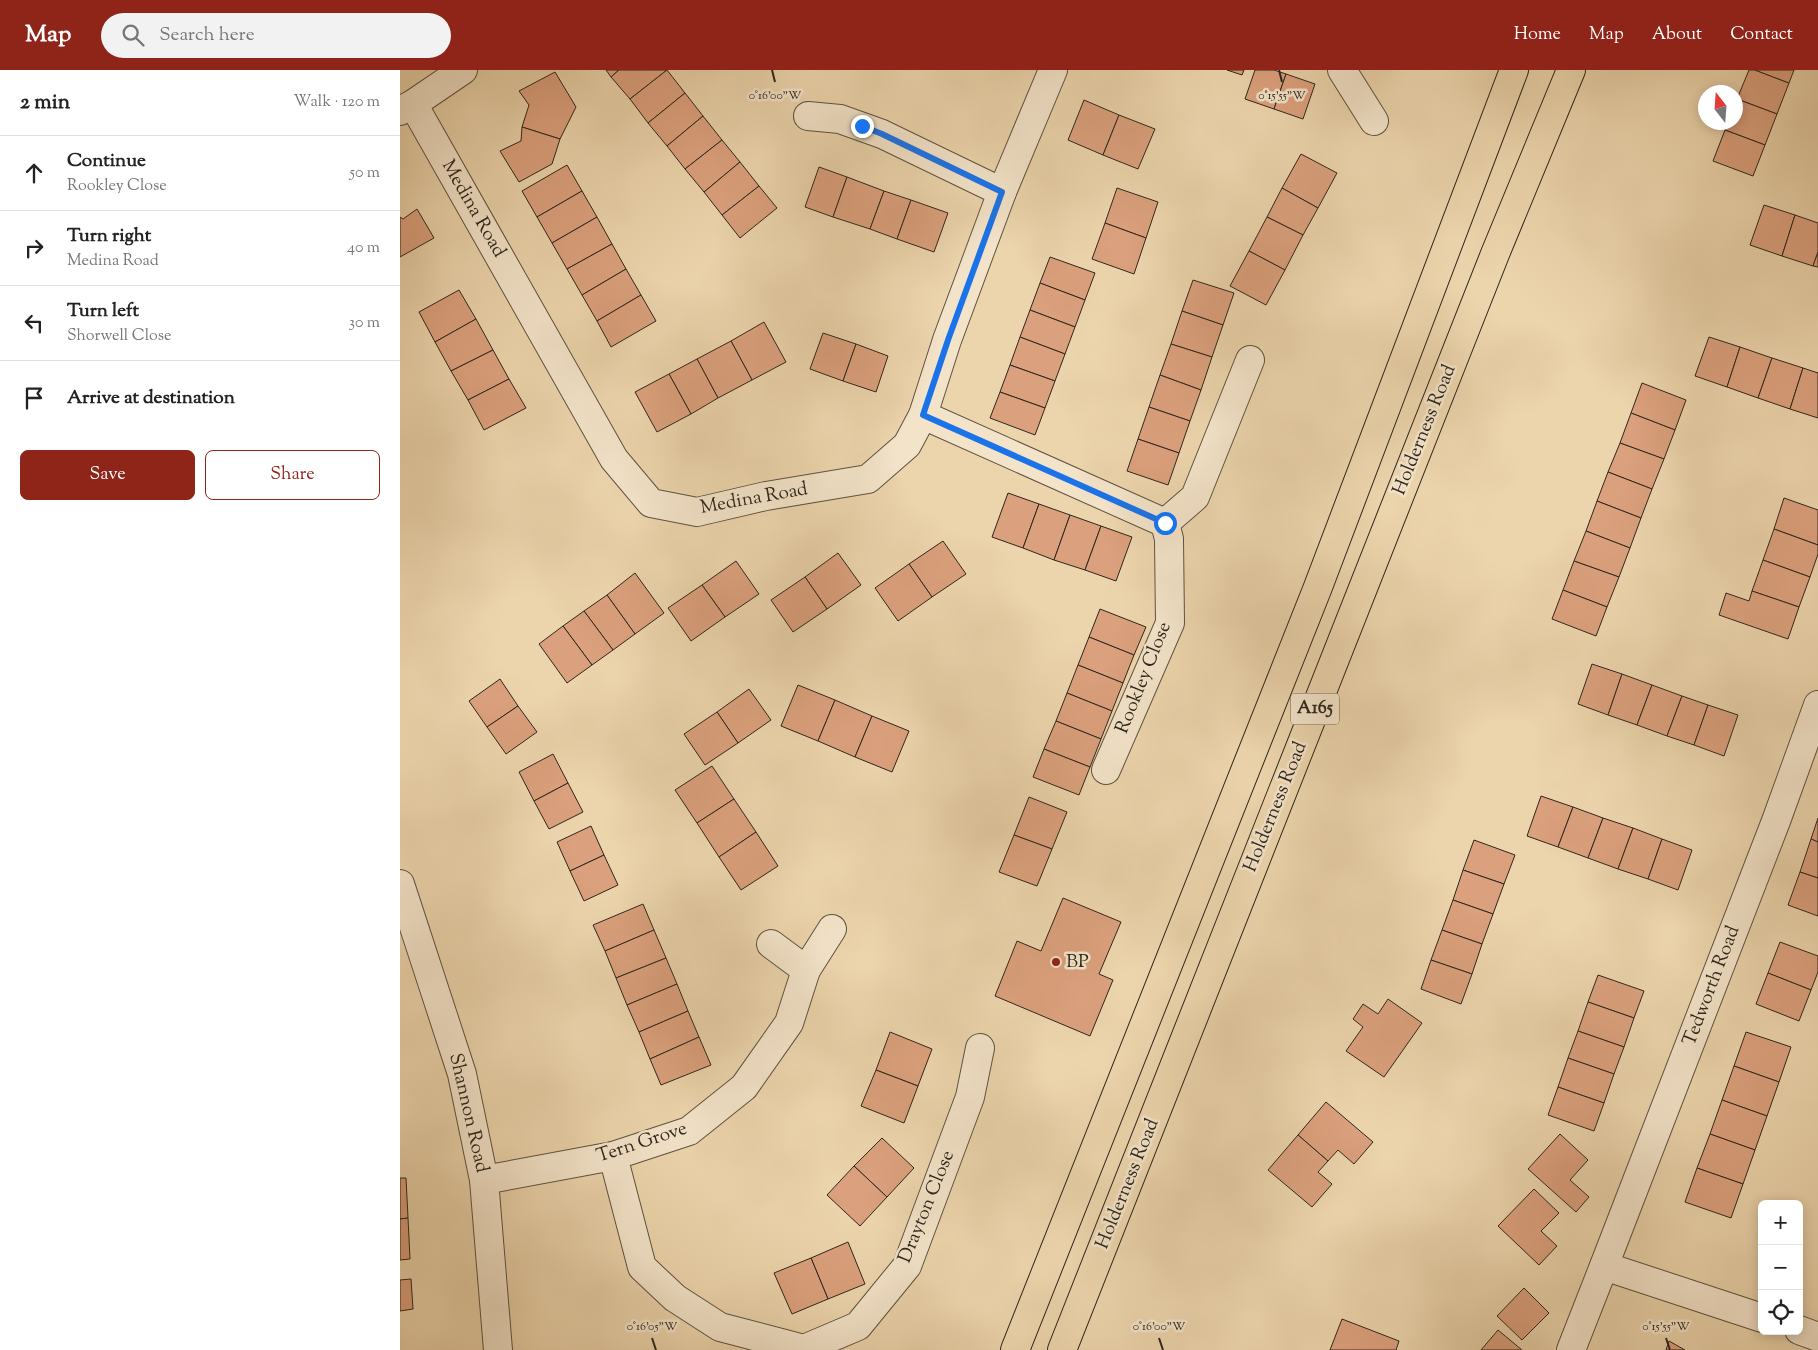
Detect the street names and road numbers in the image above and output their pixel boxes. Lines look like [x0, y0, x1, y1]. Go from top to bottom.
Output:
street label: Medina Road [434, 155, 512, 263]
street label: Holderness Road [1387, 360, 1464, 499]
street label: Medina Road [698, 476, 810, 522]
street label: Rookley Close [1109, 618, 1179, 738]
road number: A165 [1291, 694, 1339, 724]
street label: Holderness Road [1238, 737, 1315, 876]
street label: Tedworth Road [1677, 922, 1747, 1050]
street label: Shannon Road [441, 1051, 495, 1176]
street label: Holderness Road [1090, 1114, 1167, 1253]
street label: Tern Grove [593, 1116, 691, 1170]
street label: Drayton Close [892, 1146, 962, 1267]

